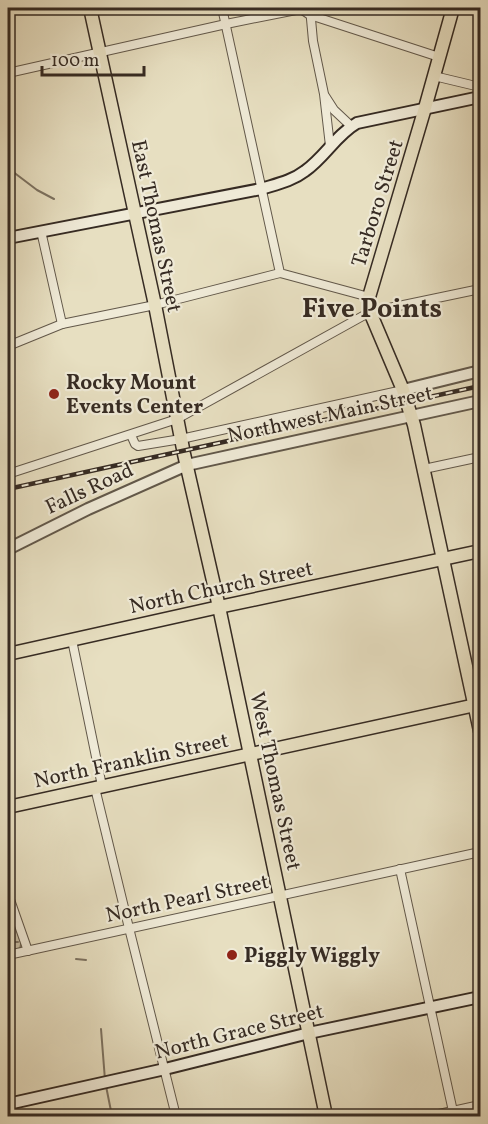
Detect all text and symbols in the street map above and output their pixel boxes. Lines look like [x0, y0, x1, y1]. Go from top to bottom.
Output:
scale bar [42, 39, 144, 77]
text: 100 m [51, 49, 100, 74]
street label: Tarboro Street [345, 136, 412, 271]
street label: East Thomas Street [123, 137, 188, 315]
district label: Five Points [302, 291, 442, 329]
place label: Rocky Mount Events Center [66, 369, 203, 422]
street label: Northwest Main Street [225, 380, 436, 451]
marker: Rocky Mount Events Center [47, 387, 61, 401]
street label: Falls Road [41, 456, 139, 522]
street label: North Church Street [127, 555, 316, 622]
street label: West Thomas Street [241, 689, 308, 873]
street label: North Franklin Street [31, 727, 231, 796]
street label: North Pearl Street [103, 868, 272, 931]
place label: Piggly Wiggly [244, 942, 380, 971]
marker: Piggly Wiggly [225, 948, 239, 962]
street label: North Grace Street [152, 997, 327, 1067]

